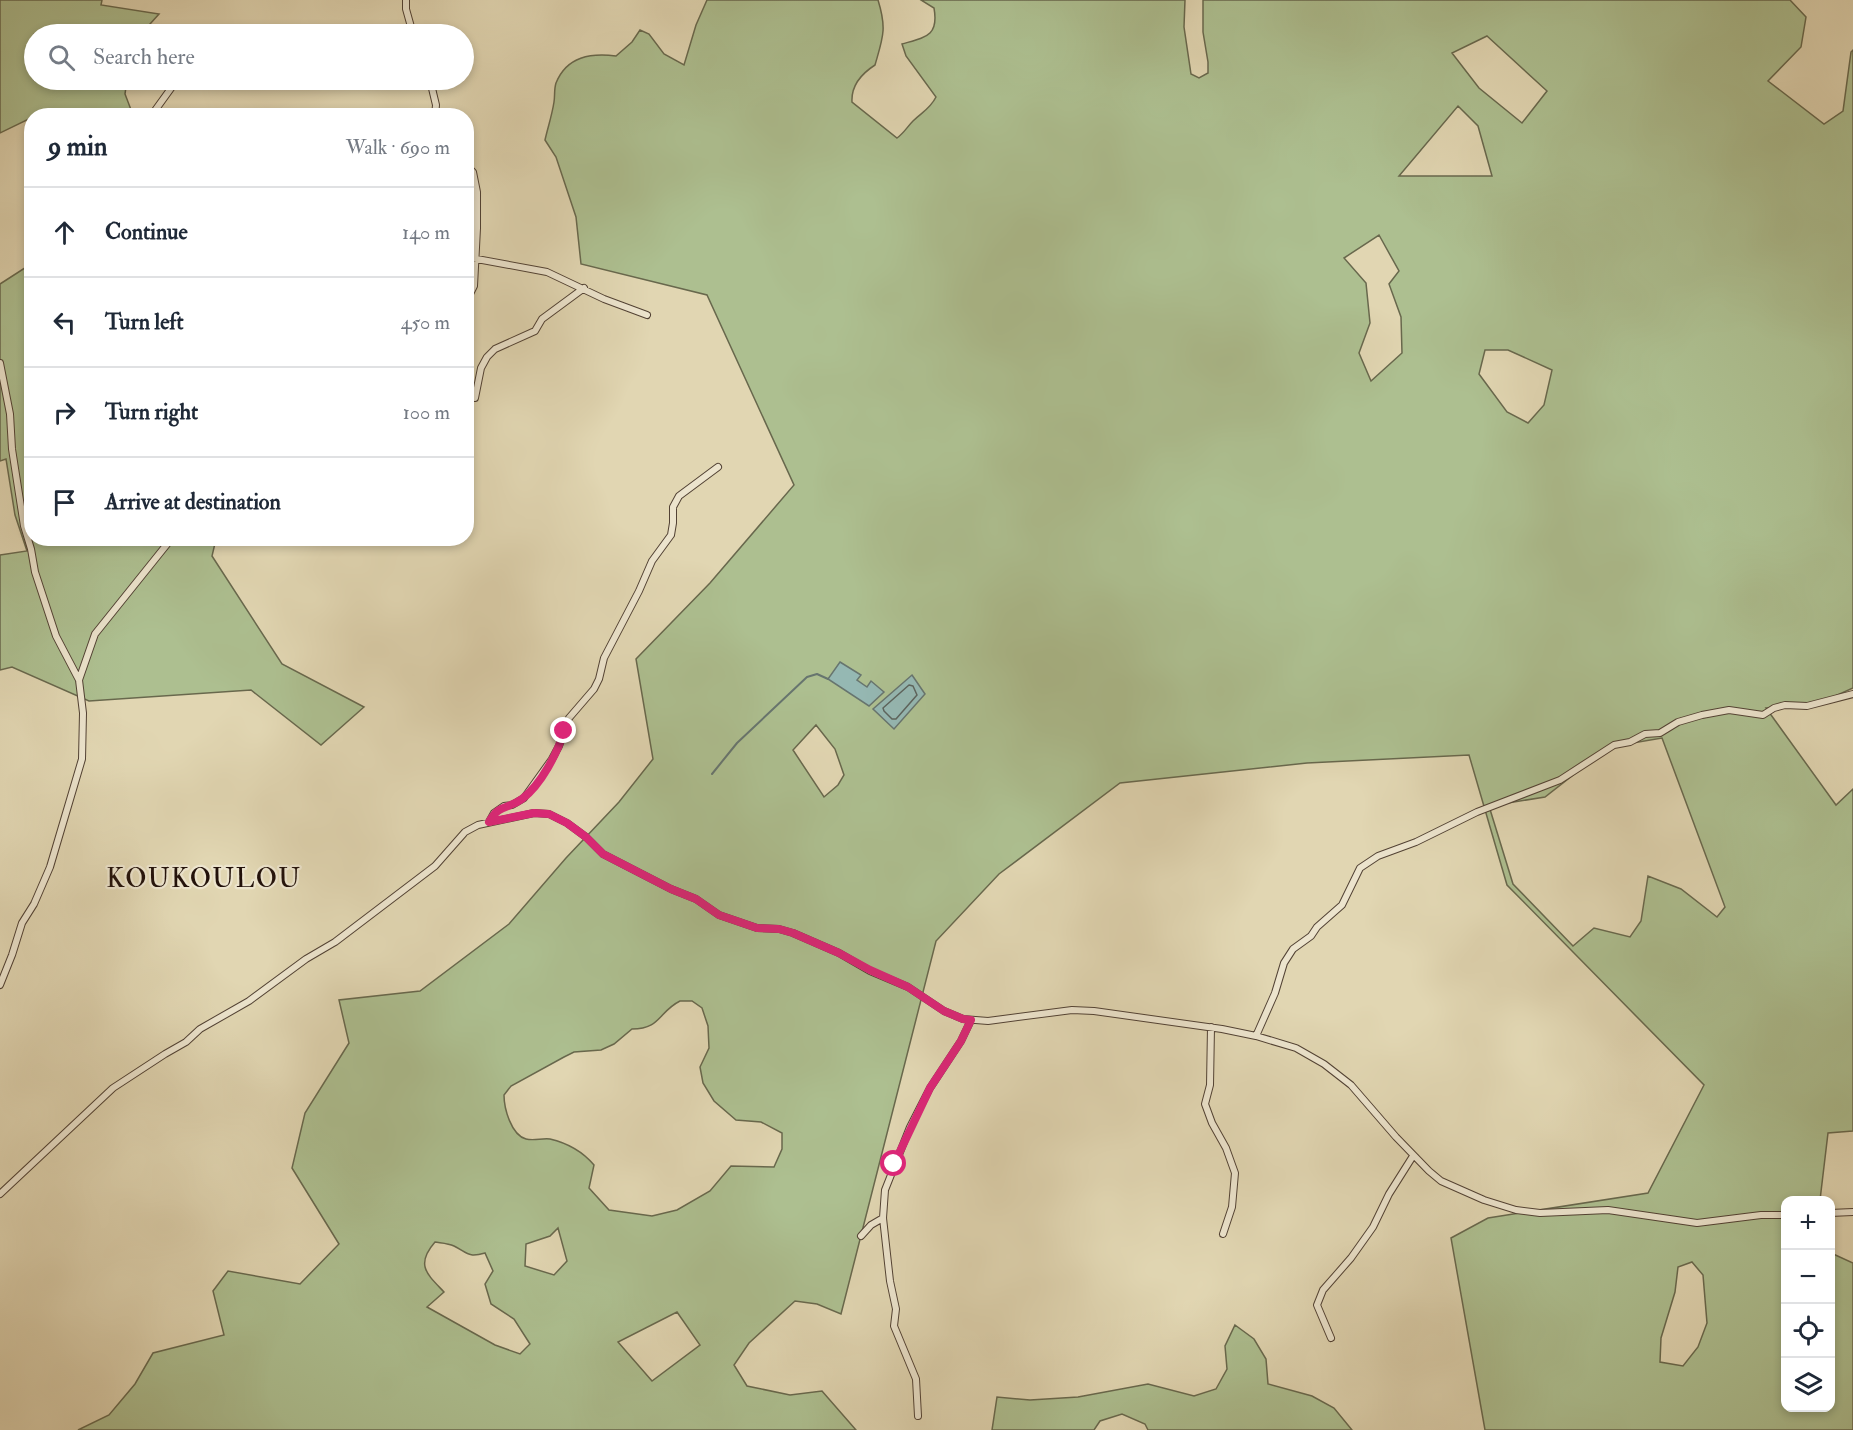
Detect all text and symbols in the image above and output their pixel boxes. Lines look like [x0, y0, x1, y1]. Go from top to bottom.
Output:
search box [24, 24, 474, 90]
icon: search [45, 41, 78, 74]
text: Search here [93, 43, 195, 71]
text: 9 min [48, 131, 107, 163]
text: Walk · 690 m [346, 135, 450, 160]
icon: ahead [48, 216, 81, 249]
text: Continue [105, 218, 188, 246]
text: 140 m [402, 220, 450, 245]
icon: left [48, 306, 81, 339]
text: Turn left [105, 308, 184, 336]
text: 450 m [401, 310, 450, 335]
icon: right [48, 396, 81, 429]
text: Turn right [105, 398, 198, 426]
text: 100 m [403, 400, 450, 425]
icon: arrive [48, 486, 81, 519]
text: Arrive at destination [105, 488, 281, 516]
route end [550, 717, 576, 743]
district label: KOUKOULOU [106, 863, 302, 895]
route start [880, 1150, 906, 1176]
map controls [1781, 1196, 1835, 1412]
button: + [1781, 1196, 1835, 1250]
button: − [1781, 1250, 1835, 1304]
button: locate [1781, 1304, 1835, 1358]
button: layers [1781, 1358, 1835, 1412]

